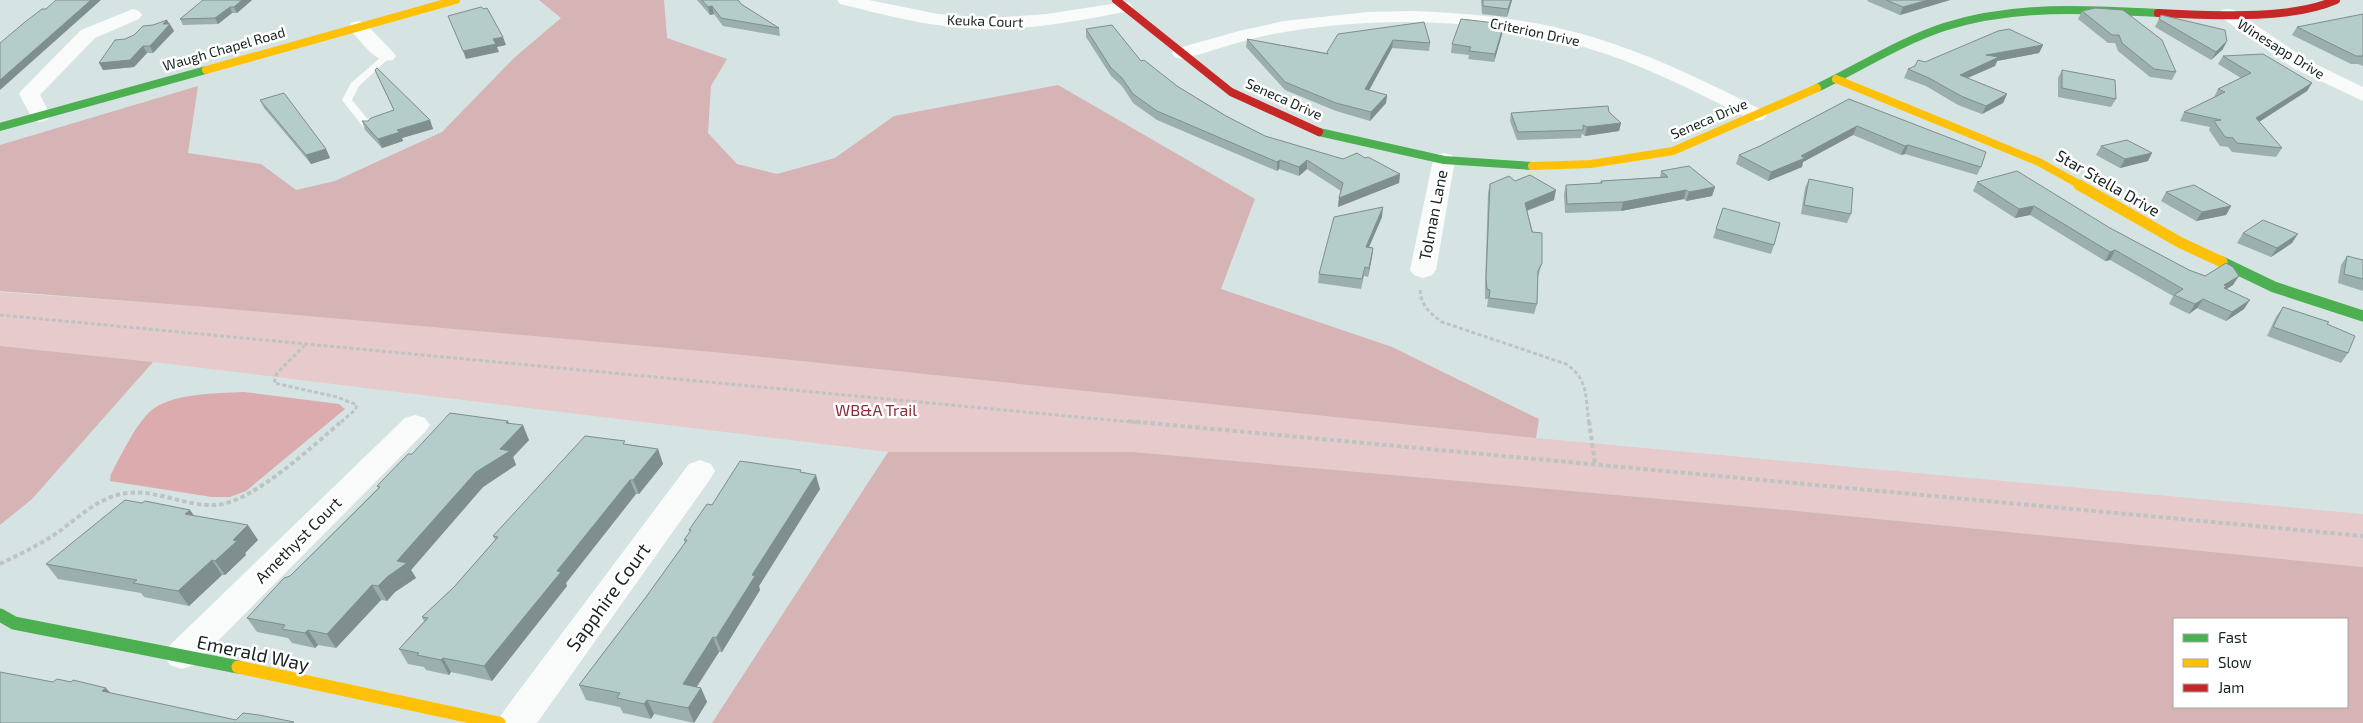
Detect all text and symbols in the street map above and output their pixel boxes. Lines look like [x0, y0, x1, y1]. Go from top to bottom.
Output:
street label: Keuka Court [947, 11, 1023, 30]
street label: Criterion Drive [1489, 14, 1582, 49]
street label: Winesapp Drive [2234, 15, 2328, 82]
street label: Waugh Chapel Road [161, 23, 287, 74]
street label: Seneca Drive [1243, 74, 1325, 123]
street label: Seneca Drive [1668, 95, 1750, 142]
street label: Star Stella Drive [2053, 145, 2164, 220]
street label: Tolman Lane [1414, 168, 1451, 262]
park label: WB&A Trail [835, 400, 917, 419]
street label: Amethyst Court [251, 493, 345, 587]
street label: Sapphire Court [561, 538, 655, 655]
legend [2173, 618, 2348, 708]
text: Fast [2218, 628, 2248, 646]
street label: Emerald Way [195, 629, 311, 676]
text: Slow [2218, 653, 2252, 671]
text: Jam [2218, 678, 2244, 696]

